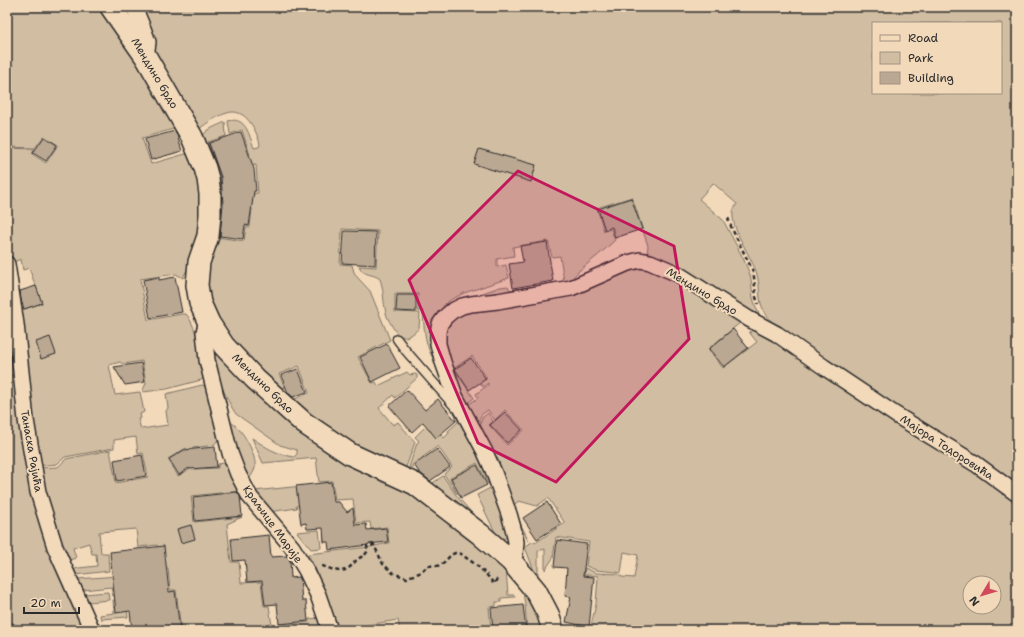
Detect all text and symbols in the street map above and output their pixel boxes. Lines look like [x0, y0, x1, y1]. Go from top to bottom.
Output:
legend [872, 22, 1002, 94]
text: Road [908, 30, 939, 46]
street label: Мендино брдо [127, 35, 182, 112]
text: Park [908, 50, 934, 66]
text: Building [908, 70, 954, 86]
street label: Мендино брдо [663, 264, 740, 319]
street label: Мендино брдо [229, 350, 297, 417]
street label: Танаска Рајића [17, 409, 46, 494]
street label: Мајора Тодоровића [897, 412, 996, 483]
street label: Краљице Марије [239, 483, 306, 566]
north arrow [962, 575, 1002, 615]
scale bar [24, 589, 79, 615]
text: N [966, 593, 983, 609]
text: 20 m [30, 595, 61, 611]

